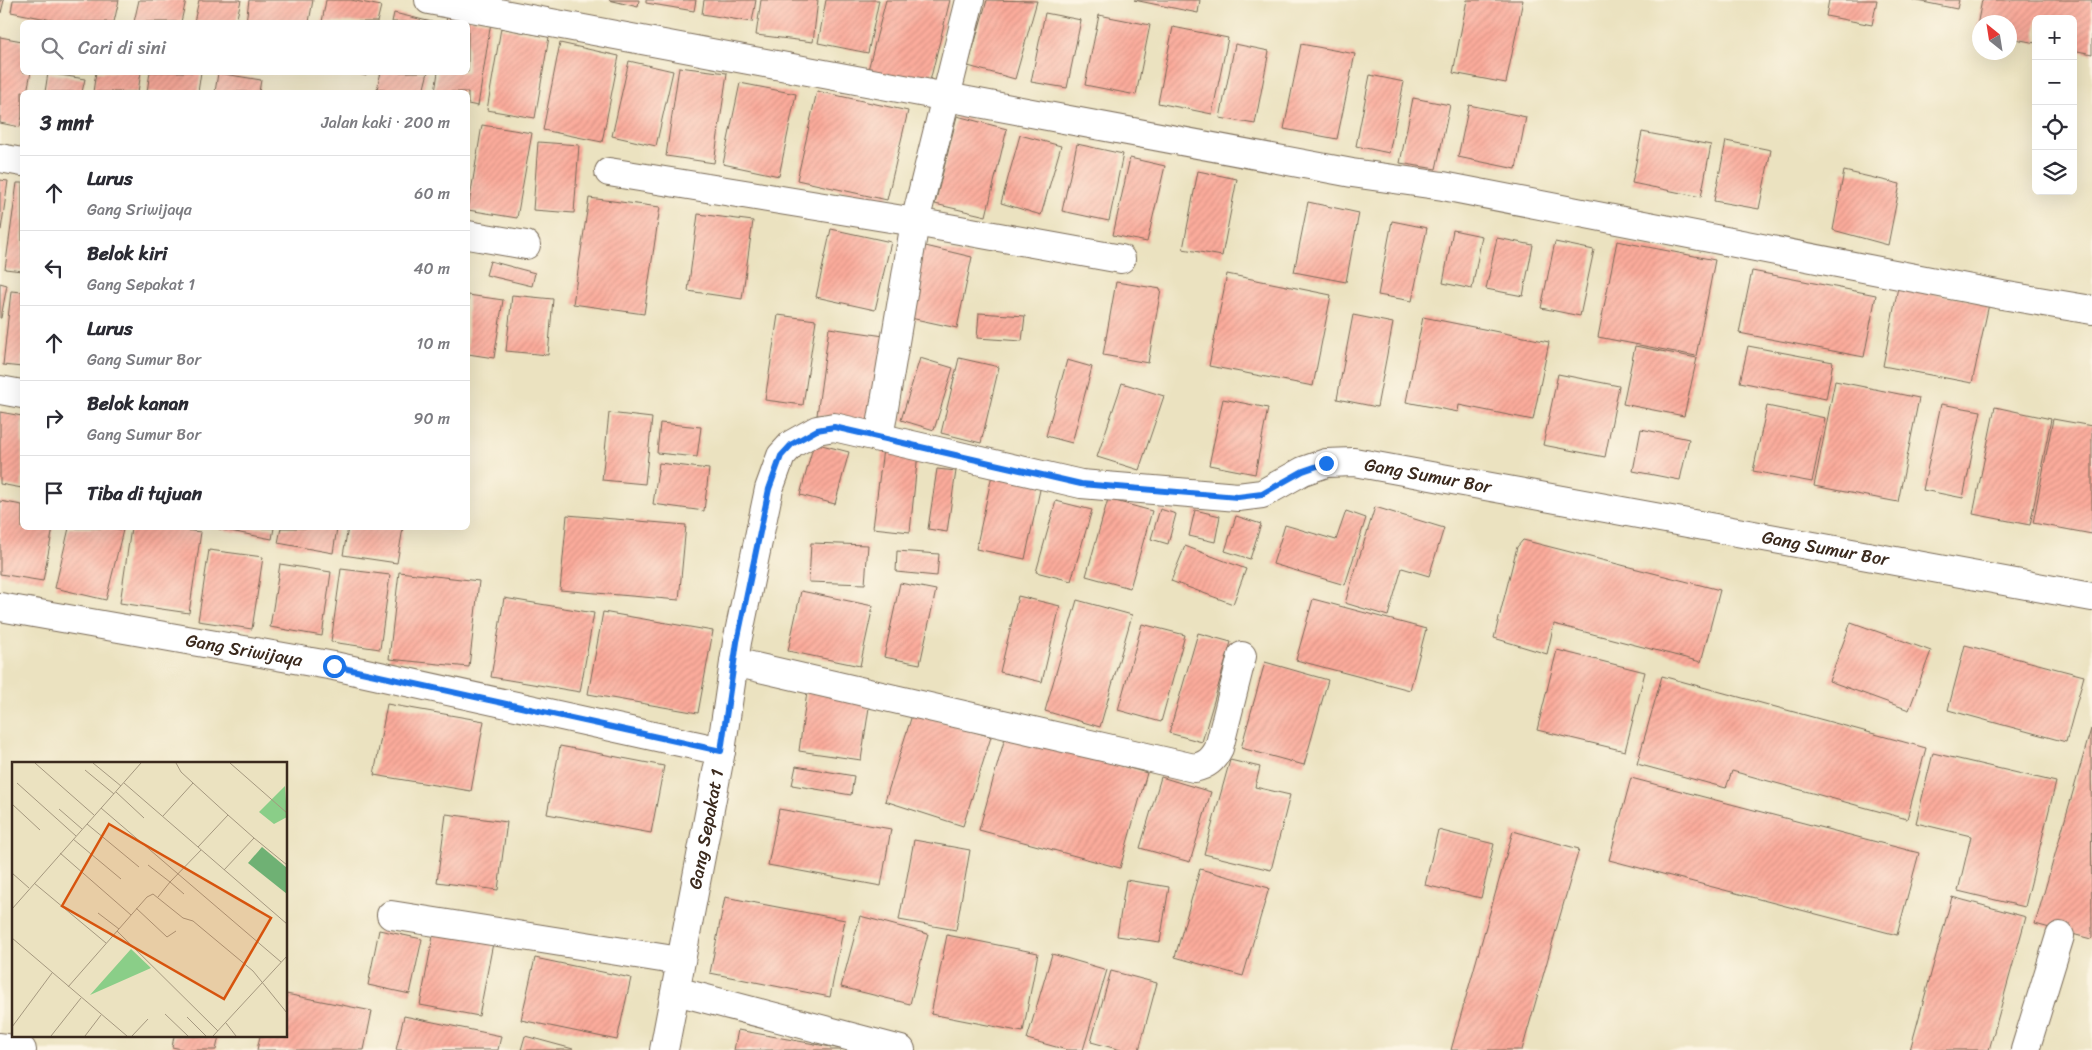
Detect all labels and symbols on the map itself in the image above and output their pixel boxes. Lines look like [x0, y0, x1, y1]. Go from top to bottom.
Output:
north arrow [1972, 15, 2017, 60]
street label: Gang Sumur Bor [1362, 448, 1496, 503]
route end [1315, 452, 1338, 475]
street label: Gang Sumur Bor [1759, 521, 1893, 576]
street label: Gang Sriwijaya [183, 624, 306, 676]
route start [323, 655, 346, 678]
inset map [12, 762, 288, 1038]
street label: Gang Sepakat 1 [679, 766, 733, 892]

